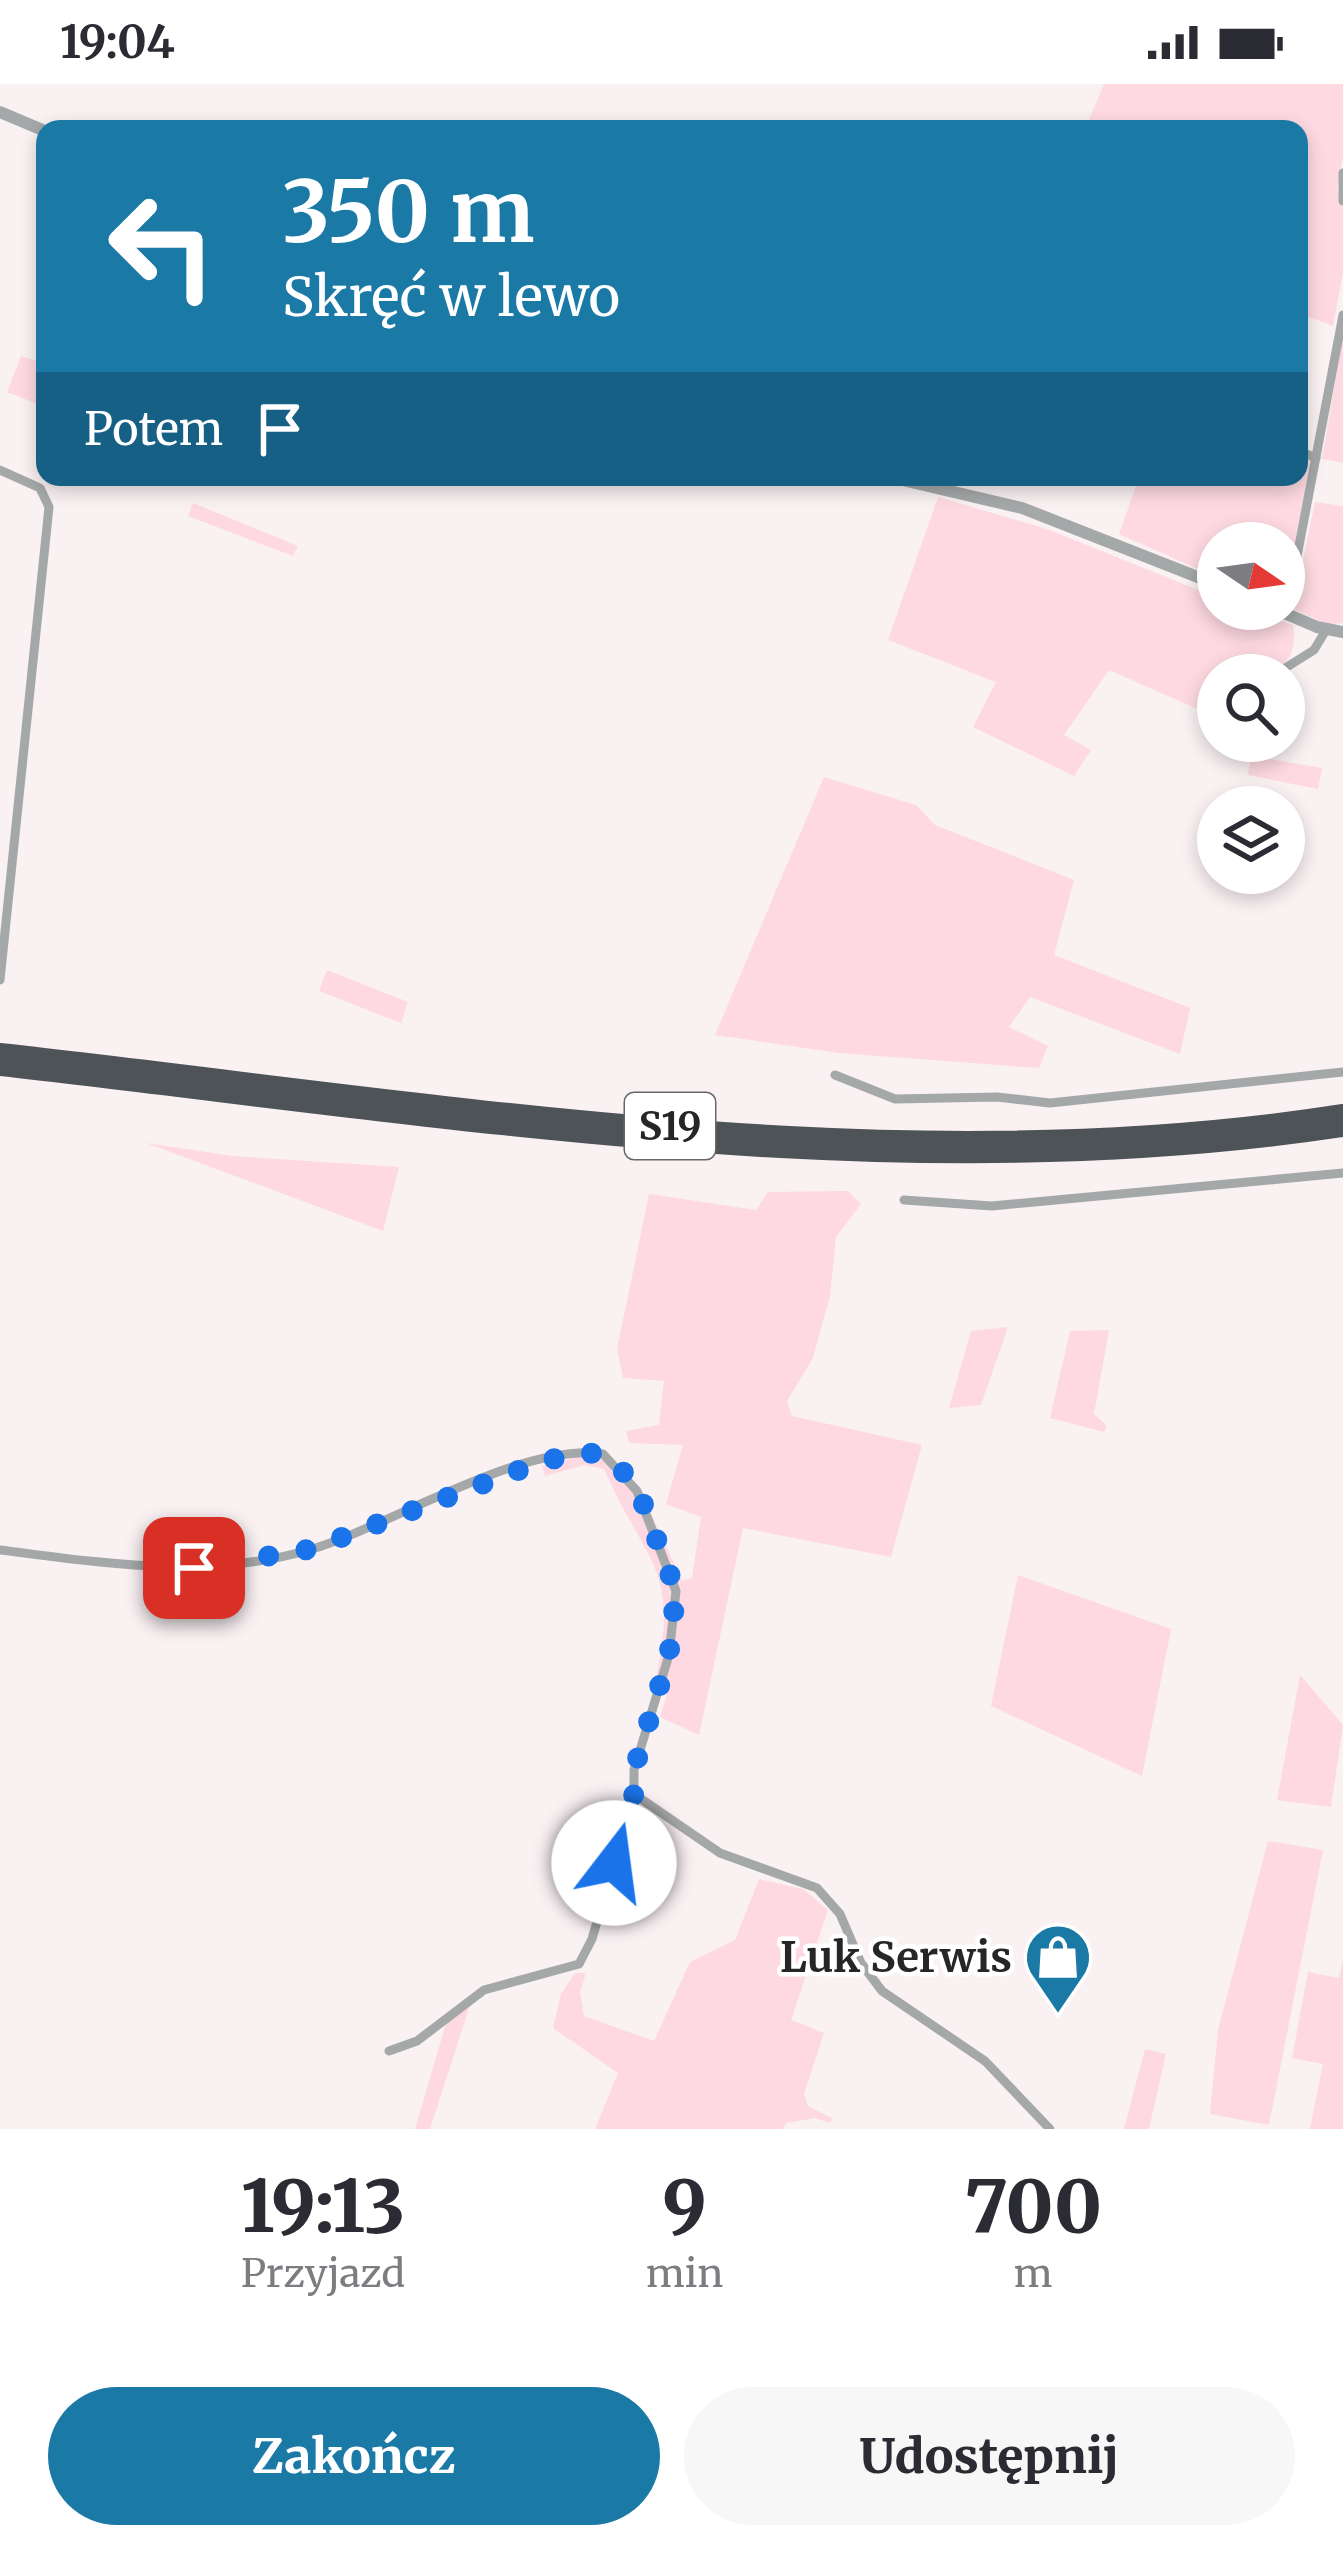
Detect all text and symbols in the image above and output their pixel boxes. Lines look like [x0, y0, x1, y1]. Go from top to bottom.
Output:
text: 19:04 [60, 14, 175, 70]
text: 350 m [282, 159, 535, 265]
icon: left [84, 168, 240, 324]
text: Skręć w lewo [282, 263, 620, 331]
icon: arrive [247, 396, 313, 462]
text: Potem [84, 401, 223, 457]
north arrow [1197, 522, 1305, 630]
map controls [1197, 522, 1305, 894]
button: search [1197, 654, 1305, 762]
button: layers [1197, 786, 1305, 894]
road number: S19 [625, 1093, 715, 1159]
pin [143, 1517, 245, 1619]
icon: arrive [161, 1535, 227, 1601]
position arrow [551, 1800, 677, 1926]
shop icon: Luk Serwis [1023, 1922, 1093, 2016]
place label: Luk Serwis [780, 1931, 1012, 1983]
text: 19:13 [241, 2161, 405, 2252]
text: 9 [662, 2161, 707, 2252]
text: 700 [964, 2161, 1102, 2252]
text: Przyjazd [241, 2249, 405, 2298]
text: min [646, 2249, 723, 2298]
text: m [1014, 2249, 1052, 2298]
button: Zakończ [48, 2387, 660, 2525]
button: Udostępnij [684, 2387, 1295, 2525]

